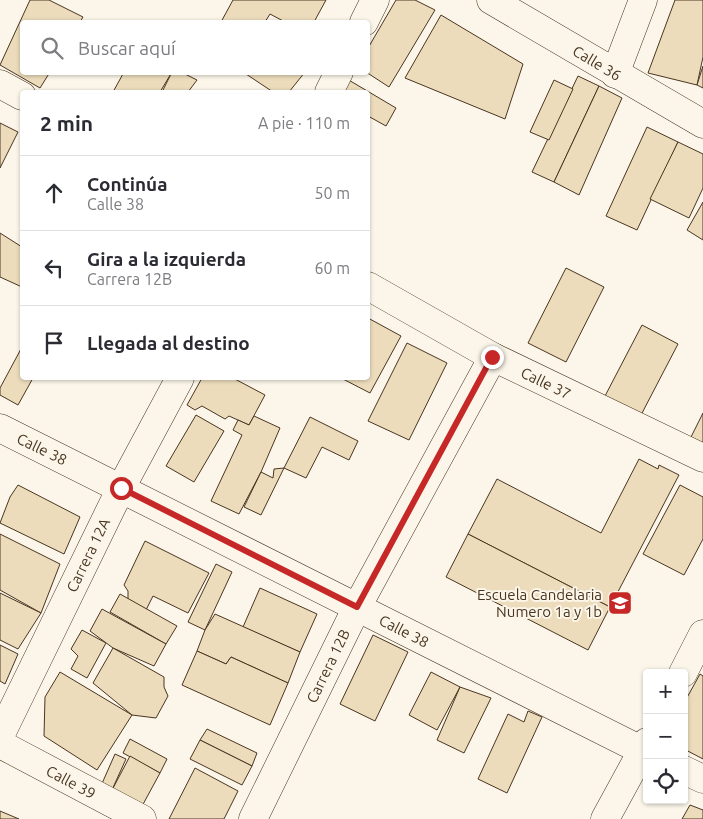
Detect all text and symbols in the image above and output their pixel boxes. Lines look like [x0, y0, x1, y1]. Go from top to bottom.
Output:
search box [20, 20, 370, 75]
icon: search [38, 34, 66, 62]
text: Buscar aquí [78, 37, 176, 59]
street label: Calle 36 [570, 42, 624, 84]
text: 2 min [40, 111, 93, 135]
text: A pie · 110 m [258, 114, 350, 132]
text: Continúa [87, 173, 168, 195]
icon: ahead [40, 179, 68, 207]
text: 50 m [314, 184, 350, 202]
text: Calle 38 [87, 195, 144, 213]
text: Gira a la izquierda [87, 248, 246, 270]
icon: left [40, 254, 68, 282]
text: 60 m [314, 259, 350, 277]
text: Carrera 12B [87, 270, 172, 288]
icon: arrive [40, 329, 68, 357]
text: Llegada al destino [87, 332, 250, 354]
route end [481, 346, 504, 369]
street label: Calle 37 [518, 364, 574, 402]
street label: Calle 38 [14, 430, 70, 468]
route start [110, 477, 133, 500]
street label: Carrera 12A [63, 515, 113, 595]
place label: Escuela Candelaria Numero 1a y 1b [477, 586, 602, 620]
school or university icon: Escuela Candelaria Numero 1a y 1b [607, 590, 633, 616]
street label: Calle 38 [376, 611, 432, 651]
street label: Carrera 12B [303, 626, 353, 706]
map controls [643, 669, 688, 804]
button: + [643, 669, 688, 714]
button: − [643, 714, 688, 759]
button: locate [643, 759, 688, 804]
street label: Calle 39 [43, 762, 99, 802]

